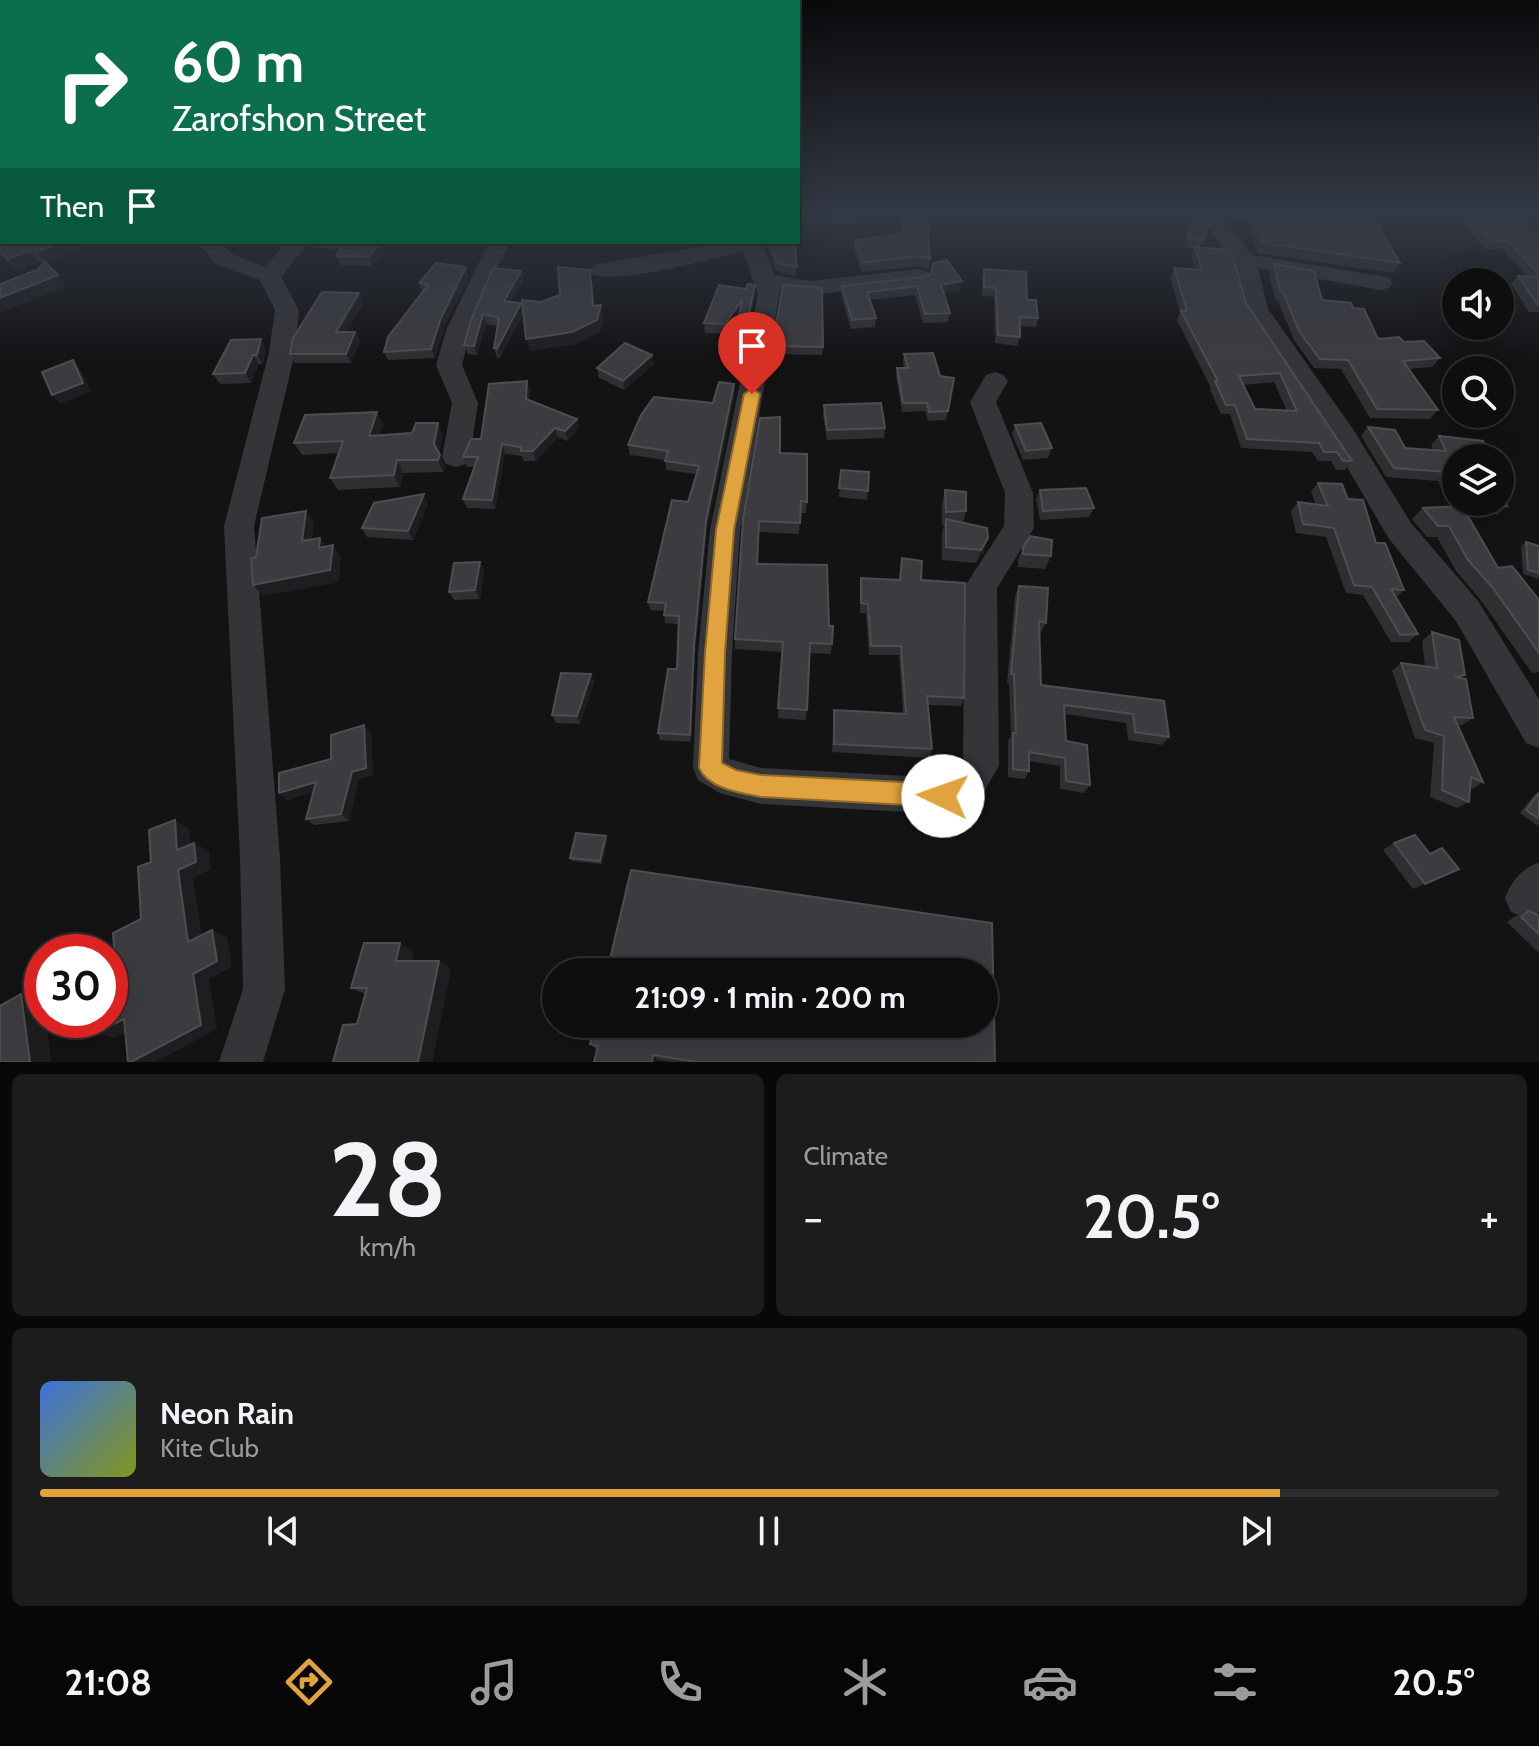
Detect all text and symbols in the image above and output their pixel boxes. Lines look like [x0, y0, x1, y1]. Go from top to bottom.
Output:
text: 60 m [172, 28, 304, 96]
icon: right [40, 32, 144, 136]
text: Zarofshon Street [172, 96, 426, 140]
icon: arrive [120, 184, 164, 228]
text: Then [40, 188, 104, 225]
map controls [1442, 268, 1514, 516]
button: sound [1442, 268, 1514, 340]
pin [718, 312, 786, 394]
icon: arrive [730, 324, 774, 368]
button: search [1442, 356, 1514, 428]
button: layers [1442, 444, 1514, 516]
position arrow [901, 754, 985, 838]
speed limit sign: 30 [24, 934, 128, 1038]
text: 21:09 · 1 min · 200 m [634, 979, 906, 1016]
text: 28 [329, 1116, 447, 1242]
text: Climate [804, 1140, 888, 1172]
text: 20.5° [1083, 1180, 1219, 1253]
text: − [804, 1191, 823, 1244]
text: + [1480, 1191, 1499, 1244]
text: km/h [359, 1231, 416, 1263]
text: Neon Rain [160, 1395, 294, 1432]
text: Kite Club [160, 1432, 259, 1464]
icon: previous [261, 1509, 305, 1553]
icon: pause [747, 1509, 791, 1553]
icon: next [1234, 1509, 1278, 1553]
icon: directions [281, 1654, 337, 1710]
icon: music [466, 1654, 522, 1710]
icon: phone [652, 1654, 708, 1710]
icon: climate [837, 1654, 893, 1710]
icon: car [1022, 1654, 1078, 1710]
icon: filters [1207, 1654, 1263, 1710]
text: 21:08 [65, 1660, 152, 1704]
text: 20.5° [1393, 1660, 1474, 1704]

